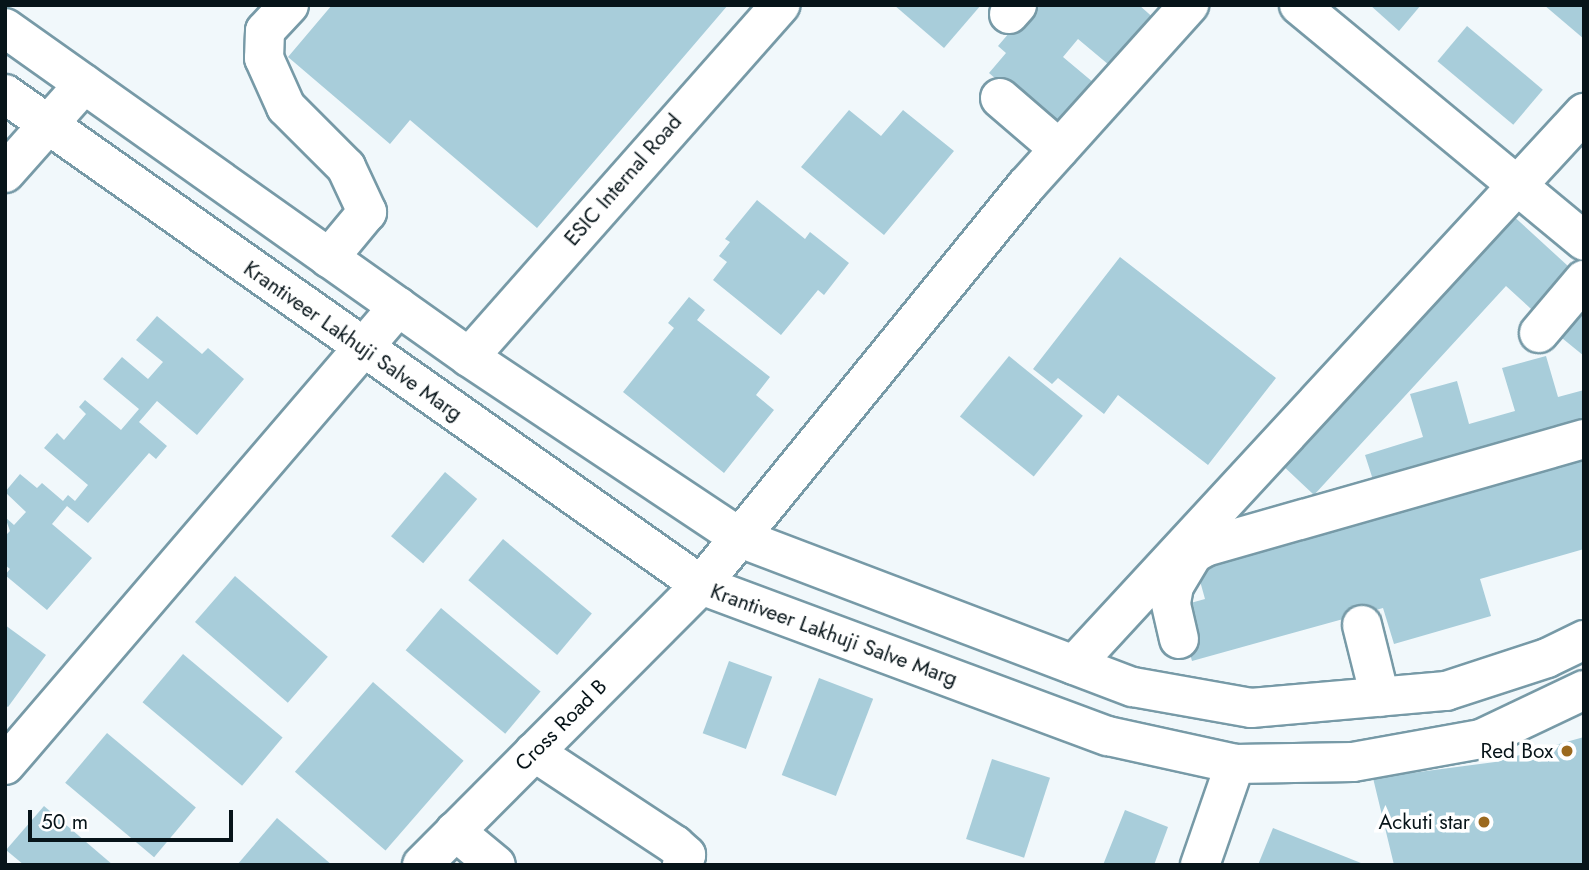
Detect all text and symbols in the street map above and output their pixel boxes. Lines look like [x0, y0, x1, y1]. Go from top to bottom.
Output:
street label: ESIC Internal Road [559, 109, 687, 251]
street label: Krantiveer Lakhuji Salve Marg [239, 256, 467, 426]
street label: Krantiveer Lakhuji Salve Marg [707, 579, 961, 691]
street label: Cross Road B [510, 674, 612, 776]
place label: Red Box [1480, 738, 1553, 764]
marker: Red Box [1559, 743, 1575, 759]
scale bar [32, 796, 236, 840]
text: 50 m [41, 807, 88, 837]
place label: Ackuti star [1378, 809, 1470, 835]
marker: Ackuti star [1476, 814, 1492, 830]

